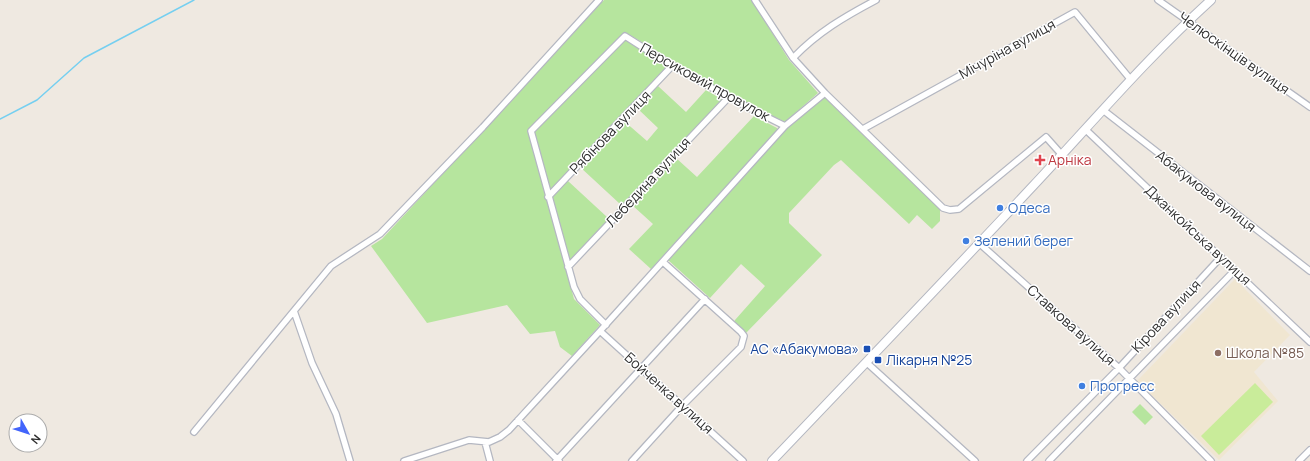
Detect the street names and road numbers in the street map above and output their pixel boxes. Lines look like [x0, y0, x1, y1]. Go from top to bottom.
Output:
street label: Челюскінців вулиця [1175, 7, 1294, 98]
street label: Мічуріна вулиця [955, 14, 1058, 83]
street label: Персиковий провулок [637, 38, 774, 126]
street label: Рябінова вулиця [565, 86, 654, 178]
street label: Лебедина вулиця [601, 133, 694, 231]
street label: Абакумова вулиця [1152, 146, 1260, 236]
street label: Джанкойська вулиця [1141, 180, 1256, 289]
street label: Кірова вулиця [1127, 275, 1204, 356]
street label: Ставкова вулиця [1023, 280, 1119, 369]
street label: Бойченка вулиця [621, 348, 718, 438]

